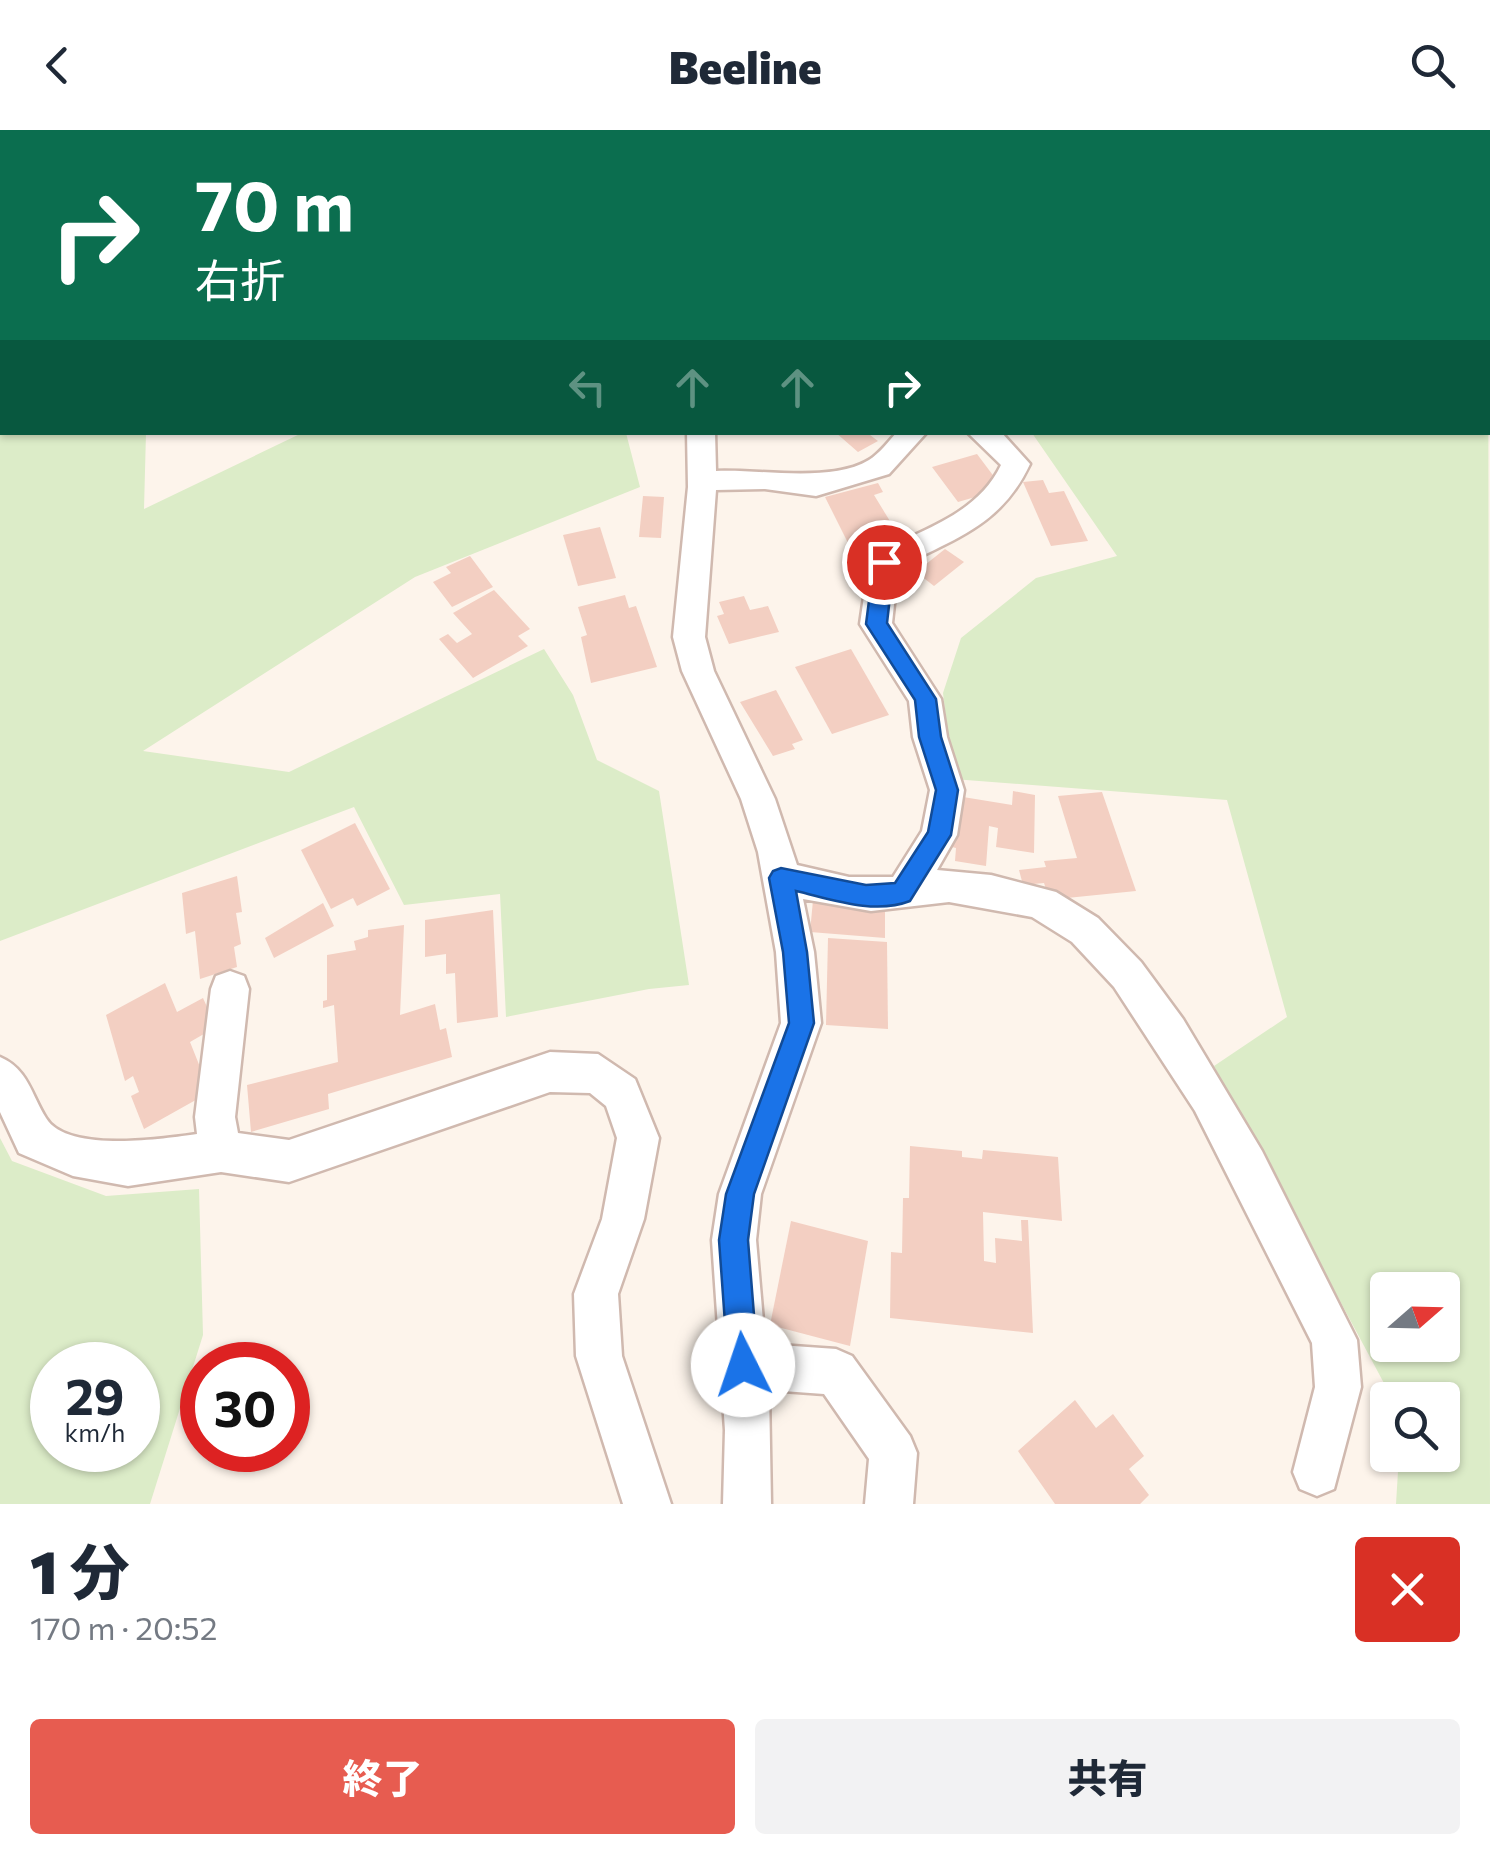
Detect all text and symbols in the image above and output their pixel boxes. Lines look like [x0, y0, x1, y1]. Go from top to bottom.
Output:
icon: back [30, 38, 85, 93]
text: Beeline [668, 38, 822, 93]
icon: search [1405, 38, 1460, 93]
text: 70 m [195, 160, 354, 245]
icon: right [30, 170, 160, 300]
text: 右折 [195, 251, 285, 306]
icon: left [560, 360, 615, 415]
icon: ahead [665, 360, 720, 415]
icon: ahead [770, 360, 825, 415]
icon: right [875, 360, 930, 415]
pin [842, 520, 927, 605]
icon: arrive [857, 535, 912, 590]
north arrow [1370, 1272, 1460, 1362]
map controls [1370, 1272, 1460, 1472]
position arrow [691, 1313, 795, 1417]
speed limit sign: 30 [180, 1342, 310, 1472]
text: 29 [65, 1364, 124, 1425]
button: search [1370, 1382, 1460, 1472]
text: km/h [65, 1417, 125, 1447]
text: 1 分 [30, 1533, 129, 1606]
button: close [1355, 1537, 1460, 1642]
text: 170 m · 20:52 [30, 1607, 217, 1647]
button: 終了 [30, 1719, 735, 1834]
button: 共有 [755, 1719, 1460, 1834]

